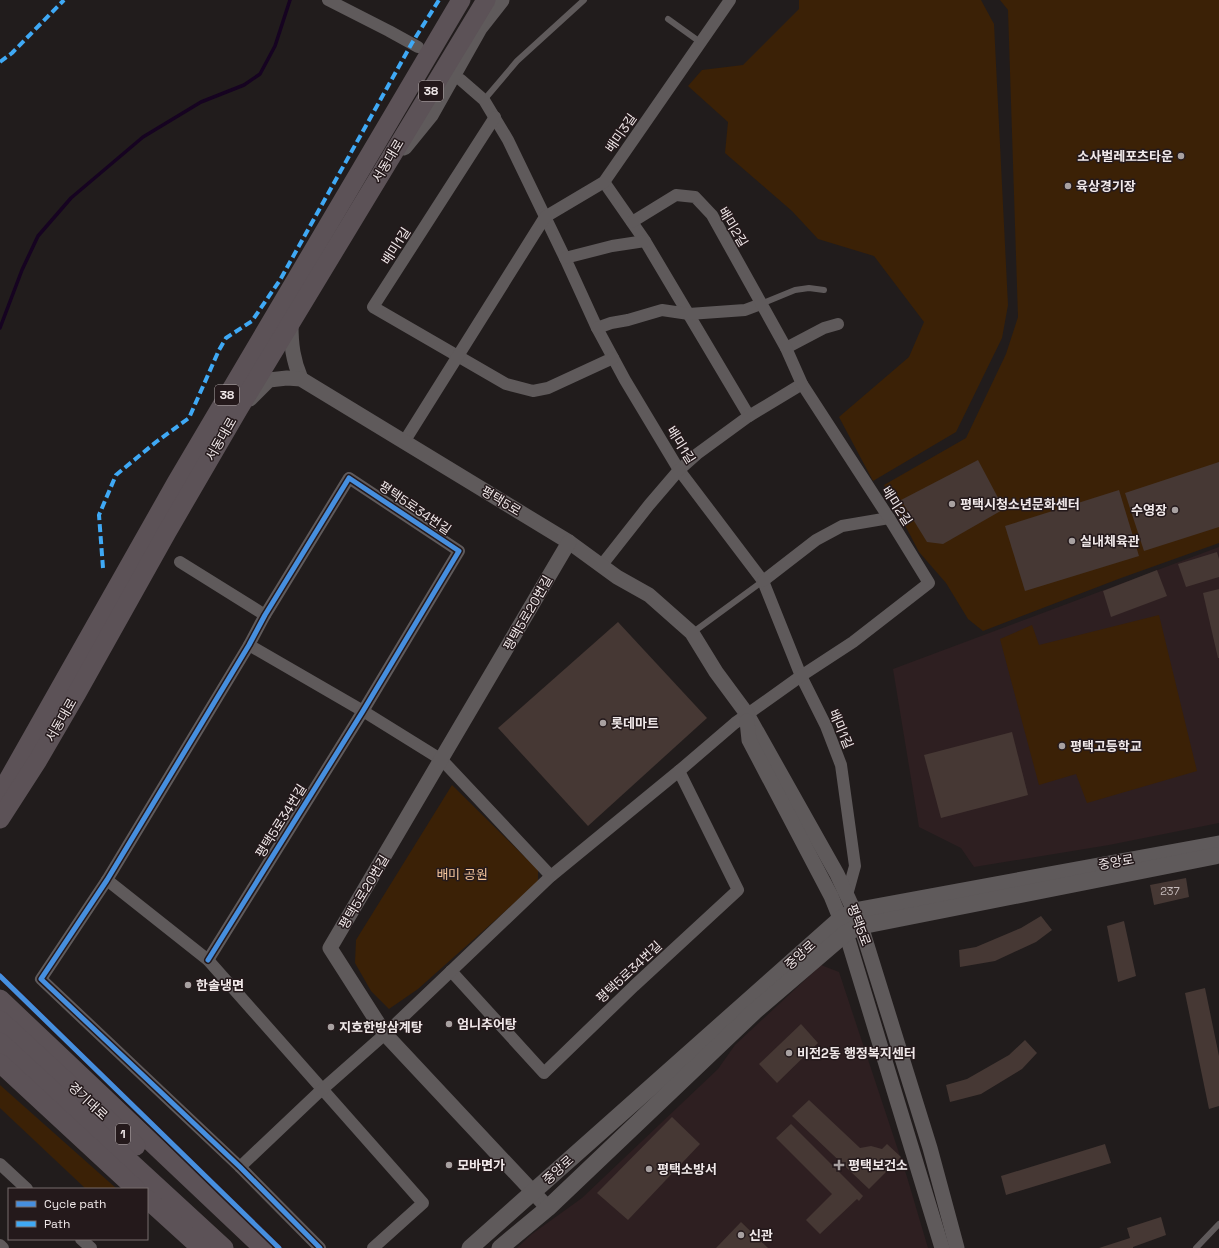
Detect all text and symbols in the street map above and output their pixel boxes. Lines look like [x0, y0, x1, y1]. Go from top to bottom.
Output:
road number: 38 [419, 81, 443, 101]
street label: 배미3길 [601, 110, 641, 156]
street label: 서동대로 [368, 136, 408, 186]
place label: 소사벌레포츠타운 [1077, 148, 1173, 165]
marker: 소사벌레포츠타운 [1176, 151, 1186, 161]
place label: 육상경기장 [1076, 178, 1136, 195]
marker: 육상경기장 [1063, 181, 1073, 191]
street label: 배미2길 [714, 204, 752, 250]
street label: 배미1길 [378, 224, 414, 268]
road number: 38 [215, 385, 239, 405]
street label: 서동대로 [202, 414, 240, 464]
street label: 배미1길 [663, 423, 699, 467]
street label: 평택5로34번길 [376, 478, 454, 538]
street label: 평택5로 [478, 482, 524, 520]
street label: 배미2길 [878, 483, 916, 529]
place label: 평택시청소년문화센터 [960, 496, 1080, 513]
marker: 평택시청소년문화센터 [947, 499, 957, 509]
place label: 수영장 [1131, 502, 1167, 519]
marker: 수영장 [1170, 505, 1180, 515]
place label: 실내체육관 [1080, 533, 1140, 550]
marker: 실내체육관 [1067, 536, 1077, 546]
street label: 평택5로20번길 [500, 572, 556, 654]
street label: 서동대로 [42, 695, 80, 745]
street label: 배미1길 [825, 707, 857, 751]
place label: 롯데마트 [611, 715, 659, 732]
marker: 롯데마트 [598, 718, 608, 728]
place label: 평택고등학교 [1070, 738, 1142, 755]
marker: 평택고등학교 [1057, 741, 1067, 751]
street label: 평택5로34번길 [252, 781, 310, 861]
street label: 중앙로 [1097, 851, 1135, 873]
street label: 평택5로20번길 [335, 852, 393, 932]
park label: 배미 공원 [436, 866, 488, 883]
house number: 237 [1160, 884, 1180, 898]
street label: 평택5로 [843, 902, 875, 948]
street label: 평택5로34번길 [593, 937, 665, 1007]
street label: 중앙로 [781, 937, 819, 973]
place label: 한솔냉면 [196, 977, 244, 994]
marker: 한솔냉면 [183, 980, 193, 990]
place label: 엄니추어탕 [457, 1016, 517, 1033]
place label: 지호한방삼계탕 [339, 1019, 423, 1036]
marker: 엄니추어탕 [444, 1019, 454, 1029]
marker: 지호한방삼계탕 [326, 1022, 336, 1032]
place label: 비전2동 행정복지센터 [797, 1045, 916, 1062]
marker: 비전2동 행정복지센터 [784, 1048, 794, 1058]
street label: 경기대로 [65, 1078, 111, 1124]
road number: 1 [116, 1124, 130, 1144]
street label: 중앙로 [539, 1152, 577, 1188]
place label: 모바면가 [457, 1157, 505, 1174]
place label: 평택보건소 [848, 1157, 908, 1174]
marker: 평택보건소 [833, 1159, 845, 1171]
marker: 모바면가 [444, 1160, 454, 1170]
place label: 평택소방서 [657, 1161, 717, 1178]
marker: 평택소방서 [644, 1164, 654, 1174]
legend [8, 1188, 148, 1240]
text: Cycle path [44, 1196, 106, 1212]
text: Path [44, 1216, 70, 1232]
place label: 신관 [749, 1227, 773, 1244]
marker: 신관 [736, 1230, 746, 1240]

